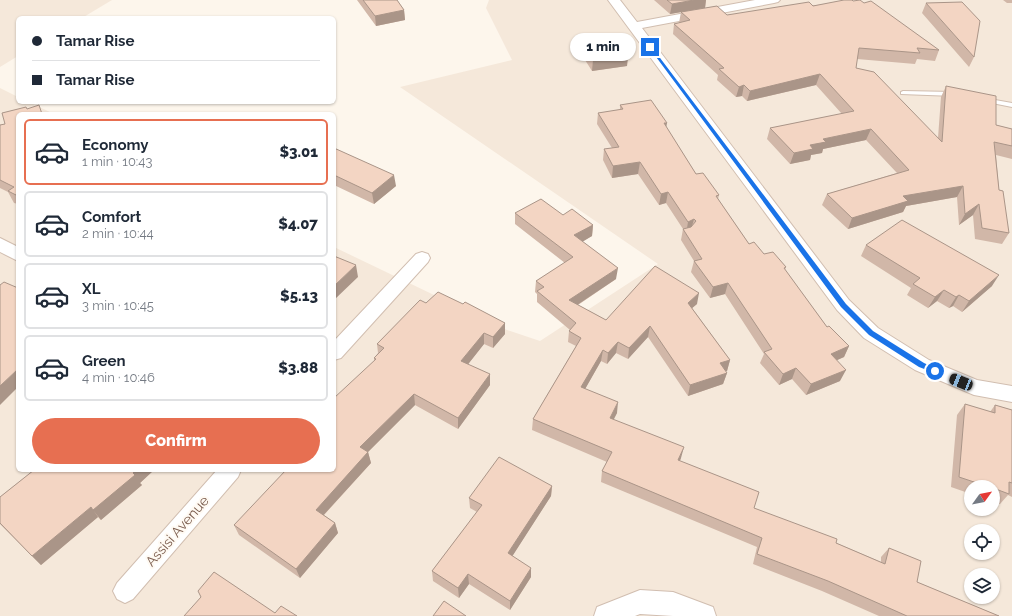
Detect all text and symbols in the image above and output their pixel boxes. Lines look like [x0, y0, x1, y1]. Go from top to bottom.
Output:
text: Tamar Rise [56, 32, 134, 50]
callout: 1 min [570, 33, 636, 61]
route end [641, 38, 659, 56]
text: 1 min [586, 39, 620, 54]
text: Tamar Rise [56, 71, 134, 89]
icon: car [34, 134, 70, 170]
text: Economy [82, 136, 149, 154]
text: $3.01 [279, 143, 318, 161]
text: 1 min · 10:43 [82, 154, 152, 169]
icon: car [34, 206, 70, 242]
text: Comfort [82, 208, 141, 226]
text: $4.07 [278, 215, 318, 233]
text: 2 min · 10:44 [82, 226, 154, 241]
icon: car [34, 278, 70, 314]
text: XL [82, 280, 100, 298]
text: $5.13 [280, 287, 318, 305]
text: 3 min · 10:45 [82, 298, 154, 313]
icon: car [34, 350, 70, 386]
text: Green [82, 352, 126, 370]
text: $3.88 [278, 359, 318, 377]
route start [926, 362, 944, 380]
text: 4 min · 10:46 [82, 370, 155, 385]
car [948, 372, 974, 392]
button: Confirm [32, 418, 320, 464]
north arrow [964, 480, 1000, 516]
map controls [964, 480, 1000, 604]
street label: Assisi Avenue [142, 493, 212, 569]
button: locate [964, 524, 1000, 560]
button: layers [964, 568, 1000, 604]

